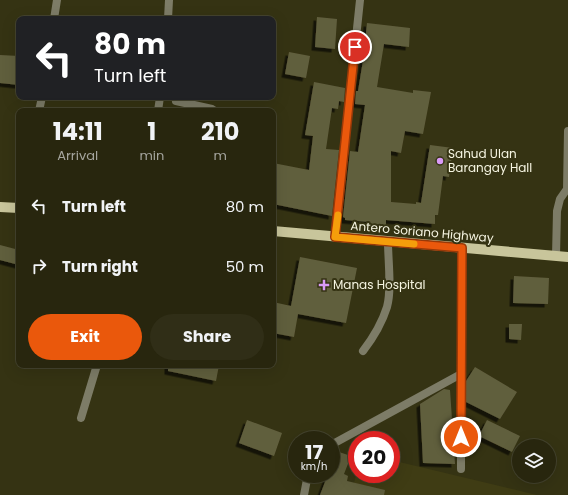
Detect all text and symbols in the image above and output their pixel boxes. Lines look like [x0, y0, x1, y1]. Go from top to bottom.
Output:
text: 80 m [94, 25, 166, 64]
pin [338, 30, 372, 64]
icon: left [28, 32, 80, 84]
icon: arrive [344, 36, 366, 58]
text: Turn left [94, 63, 166, 88]
text: 14:11 [53, 115, 103, 148]
text: 1 [147, 115, 156, 148]
text: 210 [201, 115, 239, 148]
place label: Sahud Ulan Barangay Hall [448, 145, 532, 176]
text: Arrival [57, 146, 98, 165]
text: min [139, 146, 164, 165]
text: m [213, 146, 227, 165]
marker: Sahud Ulan Barangay Hall [435, 156, 445, 166]
icon: left [28, 195, 50, 217]
text: Turn left [62, 196, 126, 217]
text: 80 m [226, 196, 264, 217]
street label: Antero Soriano Highway [350, 217, 495, 246]
icon: right [28, 255, 50, 277]
text: Turn right [62, 256, 138, 277]
text: 50 m [226, 256, 264, 277]
place label: Manas Hospital [333, 276, 425, 293]
marker: Manas Hospital [318, 279, 330, 291]
button: Exit [28, 314, 142, 360]
button: Share [150, 314, 264, 360]
position arrow [440, 416, 482, 458]
speed limit sign: 20 [348, 431, 400, 483]
text: 17 [305, 438, 323, 466]
map controls [512, 439, 556, 483]
button: layers [512, 439, 556, 483]
text: km/h [301, 459, 327, 474]

